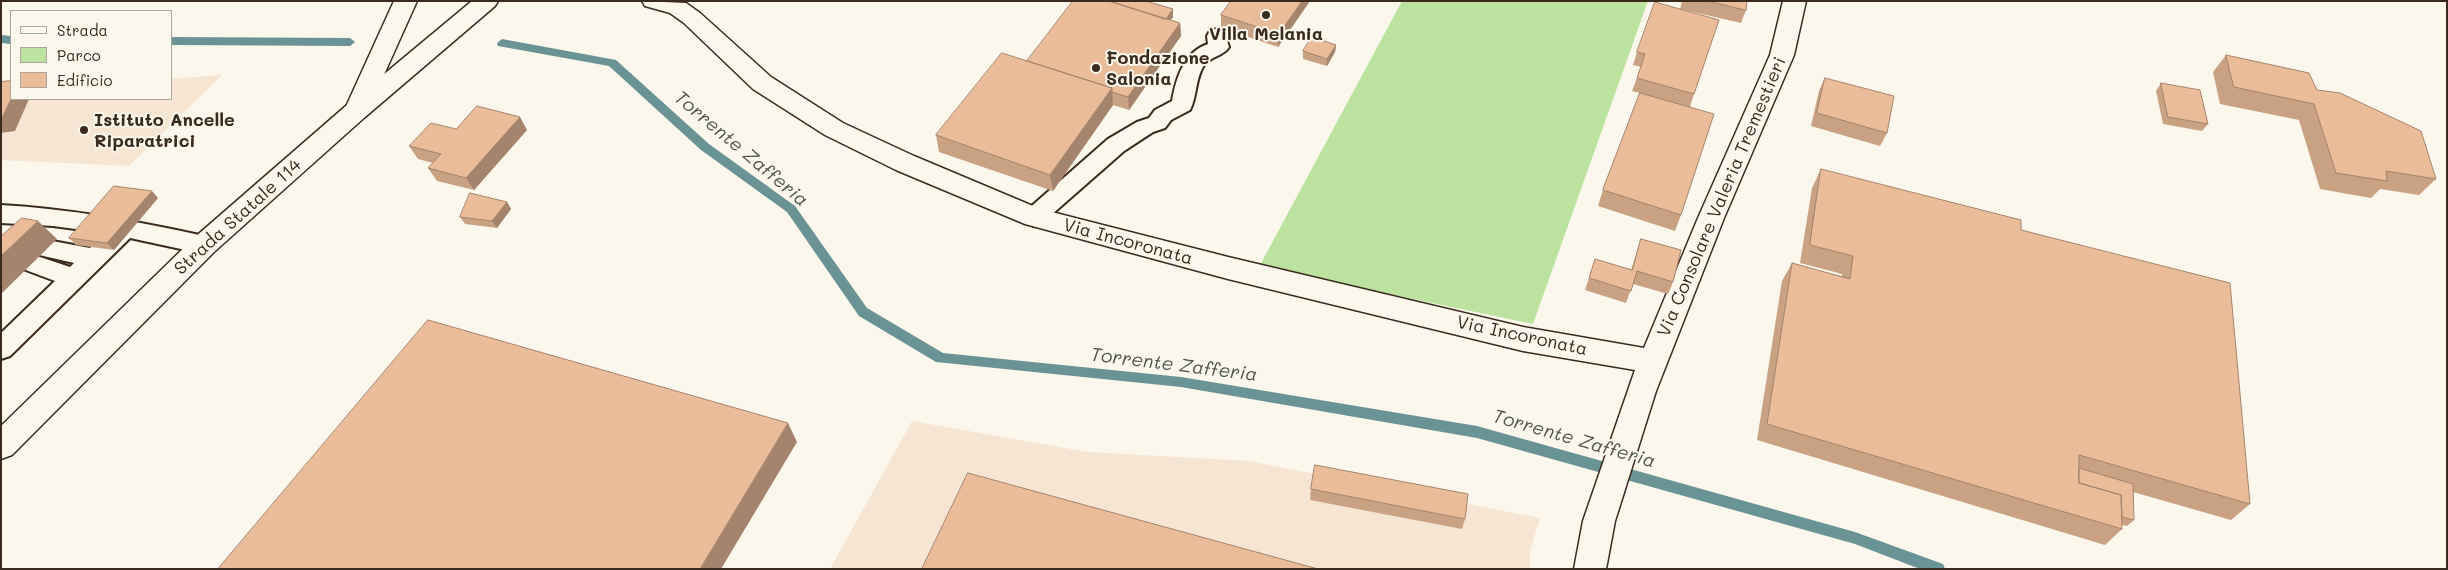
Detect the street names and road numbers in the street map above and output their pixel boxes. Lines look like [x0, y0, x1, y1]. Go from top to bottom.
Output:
street label: Via Consolare Valeria Tremestieri [1653, 54, 1791, 340]
street label: Strada Statale 114 [170, 154, 306, 280]
street label: Via Incoronata [1061, 214, 1195, 270]
street label: Via Incoronata [1455, 312, 1589, 360]

